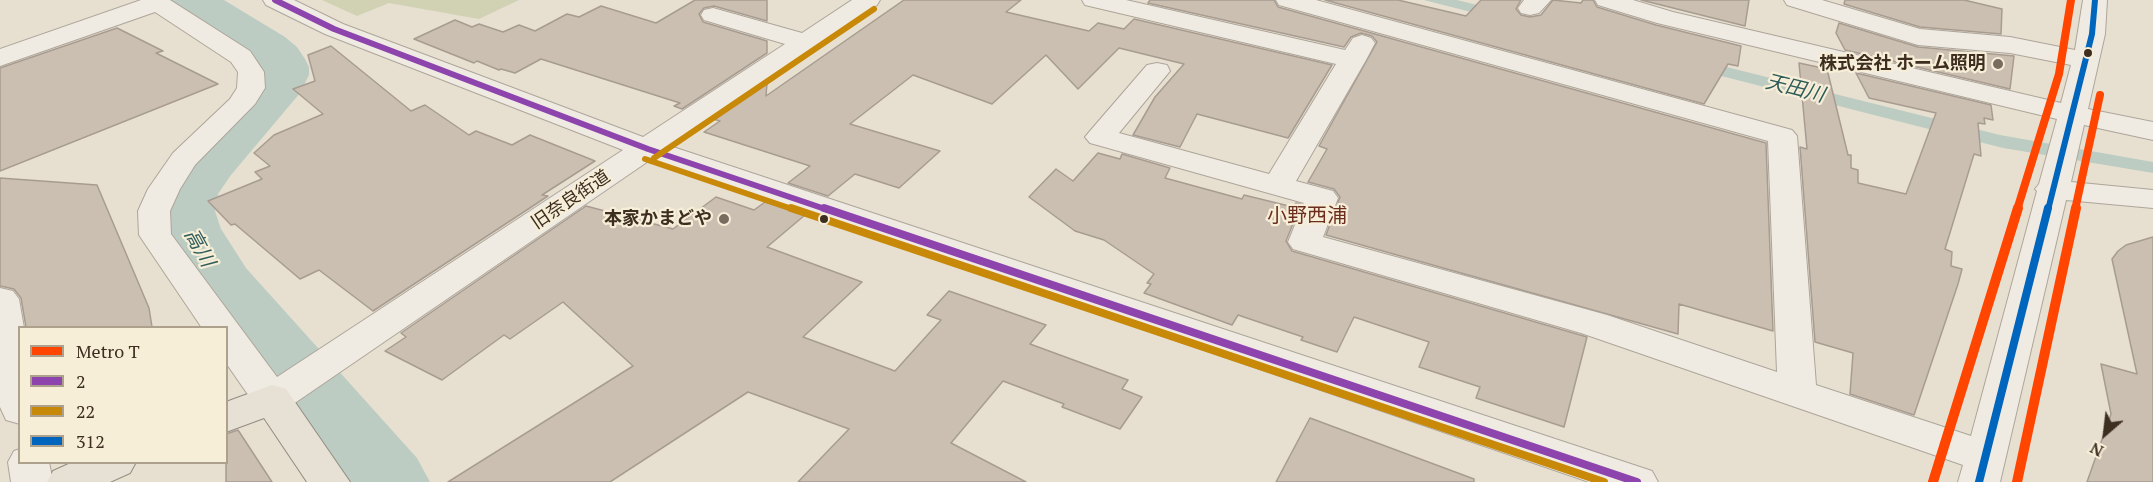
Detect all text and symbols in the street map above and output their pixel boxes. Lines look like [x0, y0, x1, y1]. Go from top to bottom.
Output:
unlabelled marker [2082, 47, 2094, 59]
place label: 株式会社 ホーム照明 [1819, 53, 1986, 75]
marker: 株式会社 ホーム照明 [1991, 57, 2005, 71]
water label: 天田川 [1763, 70, 1827, 108]
street label: 旧奈良街道 [528, 166, 614, 234]
district label: 小野西浦 [1267, 204, 1347, 228]
place label: 本家かまどや [604, 208, 712, 230]
marker: 本家かまどや [717, 212, 731, 226]
unlabelled marker [818, 213, 830, 225]
water label: 高川 [179, 225, 219, 271]
legend [18, 326, 228, 464]
text: Metro T [76, 339, 140, 363]
text: 2 [76, 369, 86, 393]
text: 22 [76, 399, 95, 423]
north arrow [2075, 404, 2135, 464]
text: 312 [76, 429, 105, 453]
text: N [2086, 437, 2107, 462]

